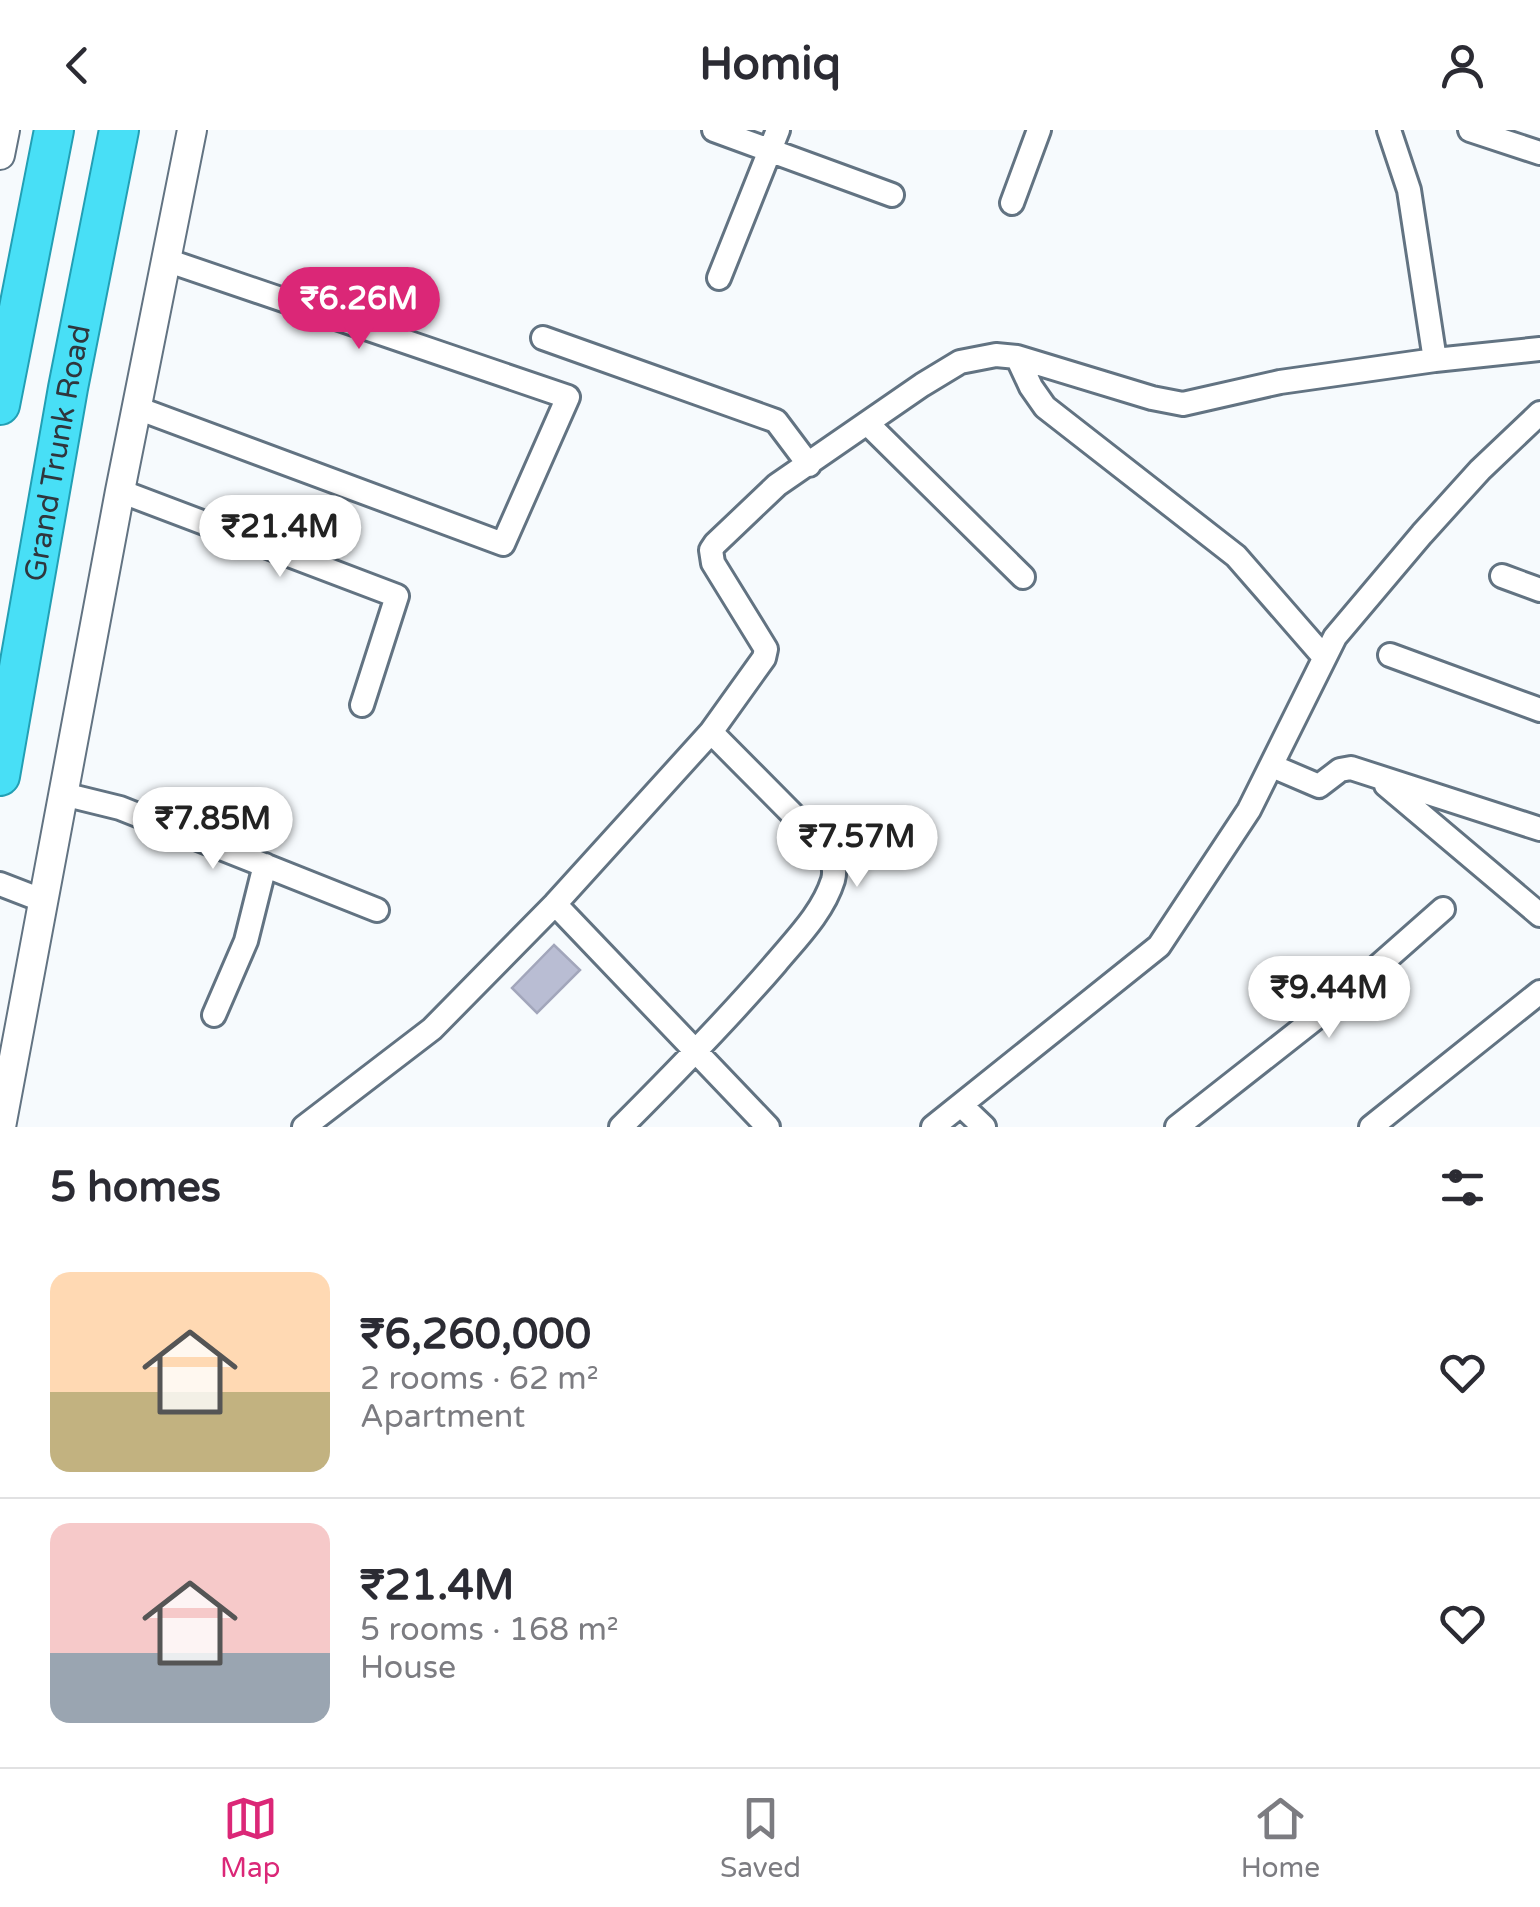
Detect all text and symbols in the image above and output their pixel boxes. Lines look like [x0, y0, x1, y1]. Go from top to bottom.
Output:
icon: back [50, 38, 105, 93]
text: Homiq [699, 38, 841, 92]
icon: person [1435, 38, 1490, 93]
pin: ₹6.26M [278, 267, 440, 352]
text: ₹6.26M [300, 280, 418, 318]
street label: Grand Trunk Road [16, 322, 99, 584]
pin: ₹21.4M [199, 495, 361, 580]
text: ₹21.4M [221, 508, 339, 546]
pin: ₹7.85M [132, 787, 294, 872]
text: ₹7.85M [155, 800, 271, 838]
pin: ₹7.57M [776, 805, 938, 890]
text: ₹7.57M [799, 818, 915, 856]
pin: ₹9.44M [1248, 956, 1410, 1041]
text: ₹9.44M [1270, 969, 1388, 1007]
icon: filters [1435, 1160, 1490, 1215]
text: 5 homes [50, 1162, 221, 1213]
text: ₹6,260,000 [360, 1309, 591, 1360]
icon: home [130, 1312, 250, 1432]
icon: heart [1435, 1345, 1490, 1400]
text: 2 rooms · 62 m² [360, 1360, 599, 1398]
text: Apartment [360, 1398, 525, 1436]
text: ₹21.4M [360, 1560, 514, 1611]
icon: home [130, 1563, 250, 1683]
icon: heart [1435, 1596, 1490, 1651]
text: 5 rooms · 168 m² [360, 1611, 619, 1649]
text: House [360, 1649, 456, 1687]
tab: Map [220, 1791, 280, 1885]
tab: Saved [720, 1791, 801, 1885]
tab: Home [1241, 1791, 1320, 1885]

